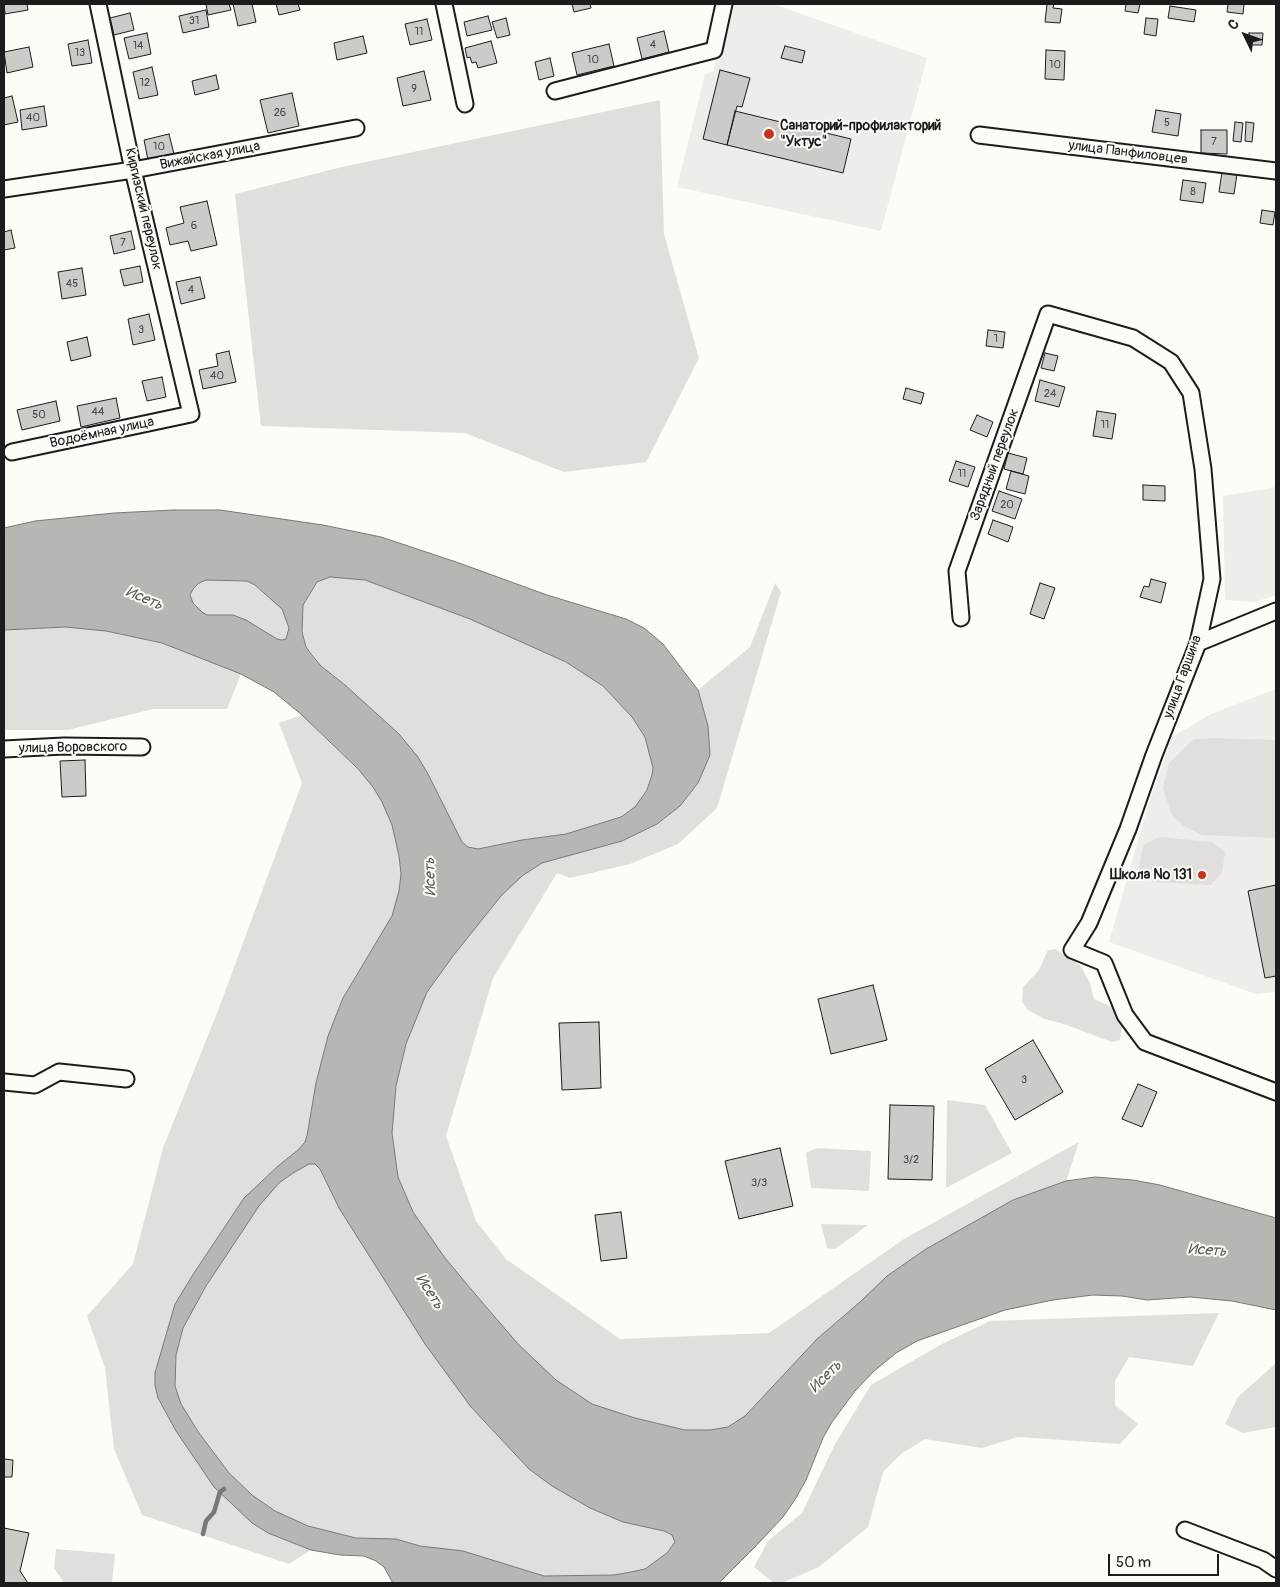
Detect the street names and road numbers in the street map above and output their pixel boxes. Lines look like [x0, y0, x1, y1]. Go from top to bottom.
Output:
street label: улица Панфиловцев [1067, 137, 1189, 169]
street label: Вижайская улица [158, 138, 262, 174]
street label: Киргизский переулок [121, 146, 165, 272]
street label: Зарядный переулок [967, 407, 1023, 523]
street label: Водоёмная улица [48, 414, 156, 452]
street label: улица Гаршина [1160, 633, 1206, 721]
street label: улица Воровского [19, 739, 127, 757]

